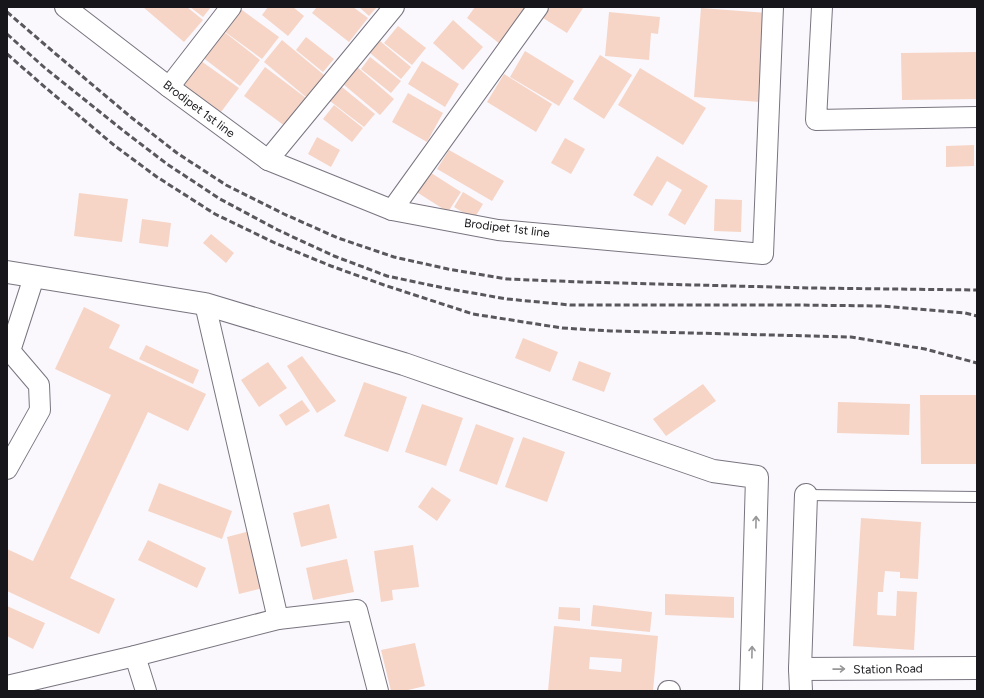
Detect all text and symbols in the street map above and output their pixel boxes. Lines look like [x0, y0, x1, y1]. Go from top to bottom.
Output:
street label: Brodipet 1st line [160, 78, 238, 141]
street label: Brodipet 1st line [463, 216, 551, 240]
one-way arrow [752, 516, 760, 529]
one-way arrow [749, 646, 756, 659]
street label: Station Road [853, 661, 923, 677]
one-way arrow [832, 665, 845, 673]

